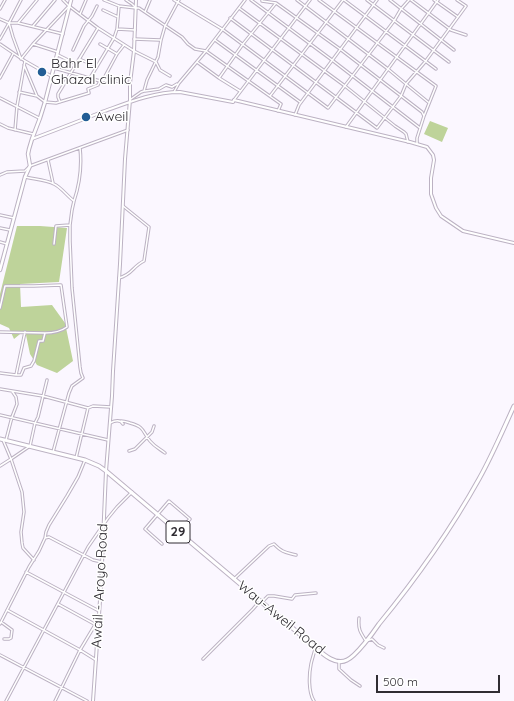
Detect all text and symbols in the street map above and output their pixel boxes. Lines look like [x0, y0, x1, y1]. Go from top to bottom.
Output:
place label: Bahr El Ghazal clinic [51, 56, 131, 88]
marker: Bahr El Ghazal clinic [36, 66, 48, 78]
place label: Aweil [95, 109, 129, 125]
marker: Aweil [80, 111, 92, 123]
road number: 29 [166, 521, 190, 543]
street label: Awail - Aroyo Road [88, 523, 112, 649]
street label: Wau-Aweil Road [234, 578, 328, 658]
scale bar [378, 667, 502, 693]
text: 500 m [383, 674, 418, 689]

